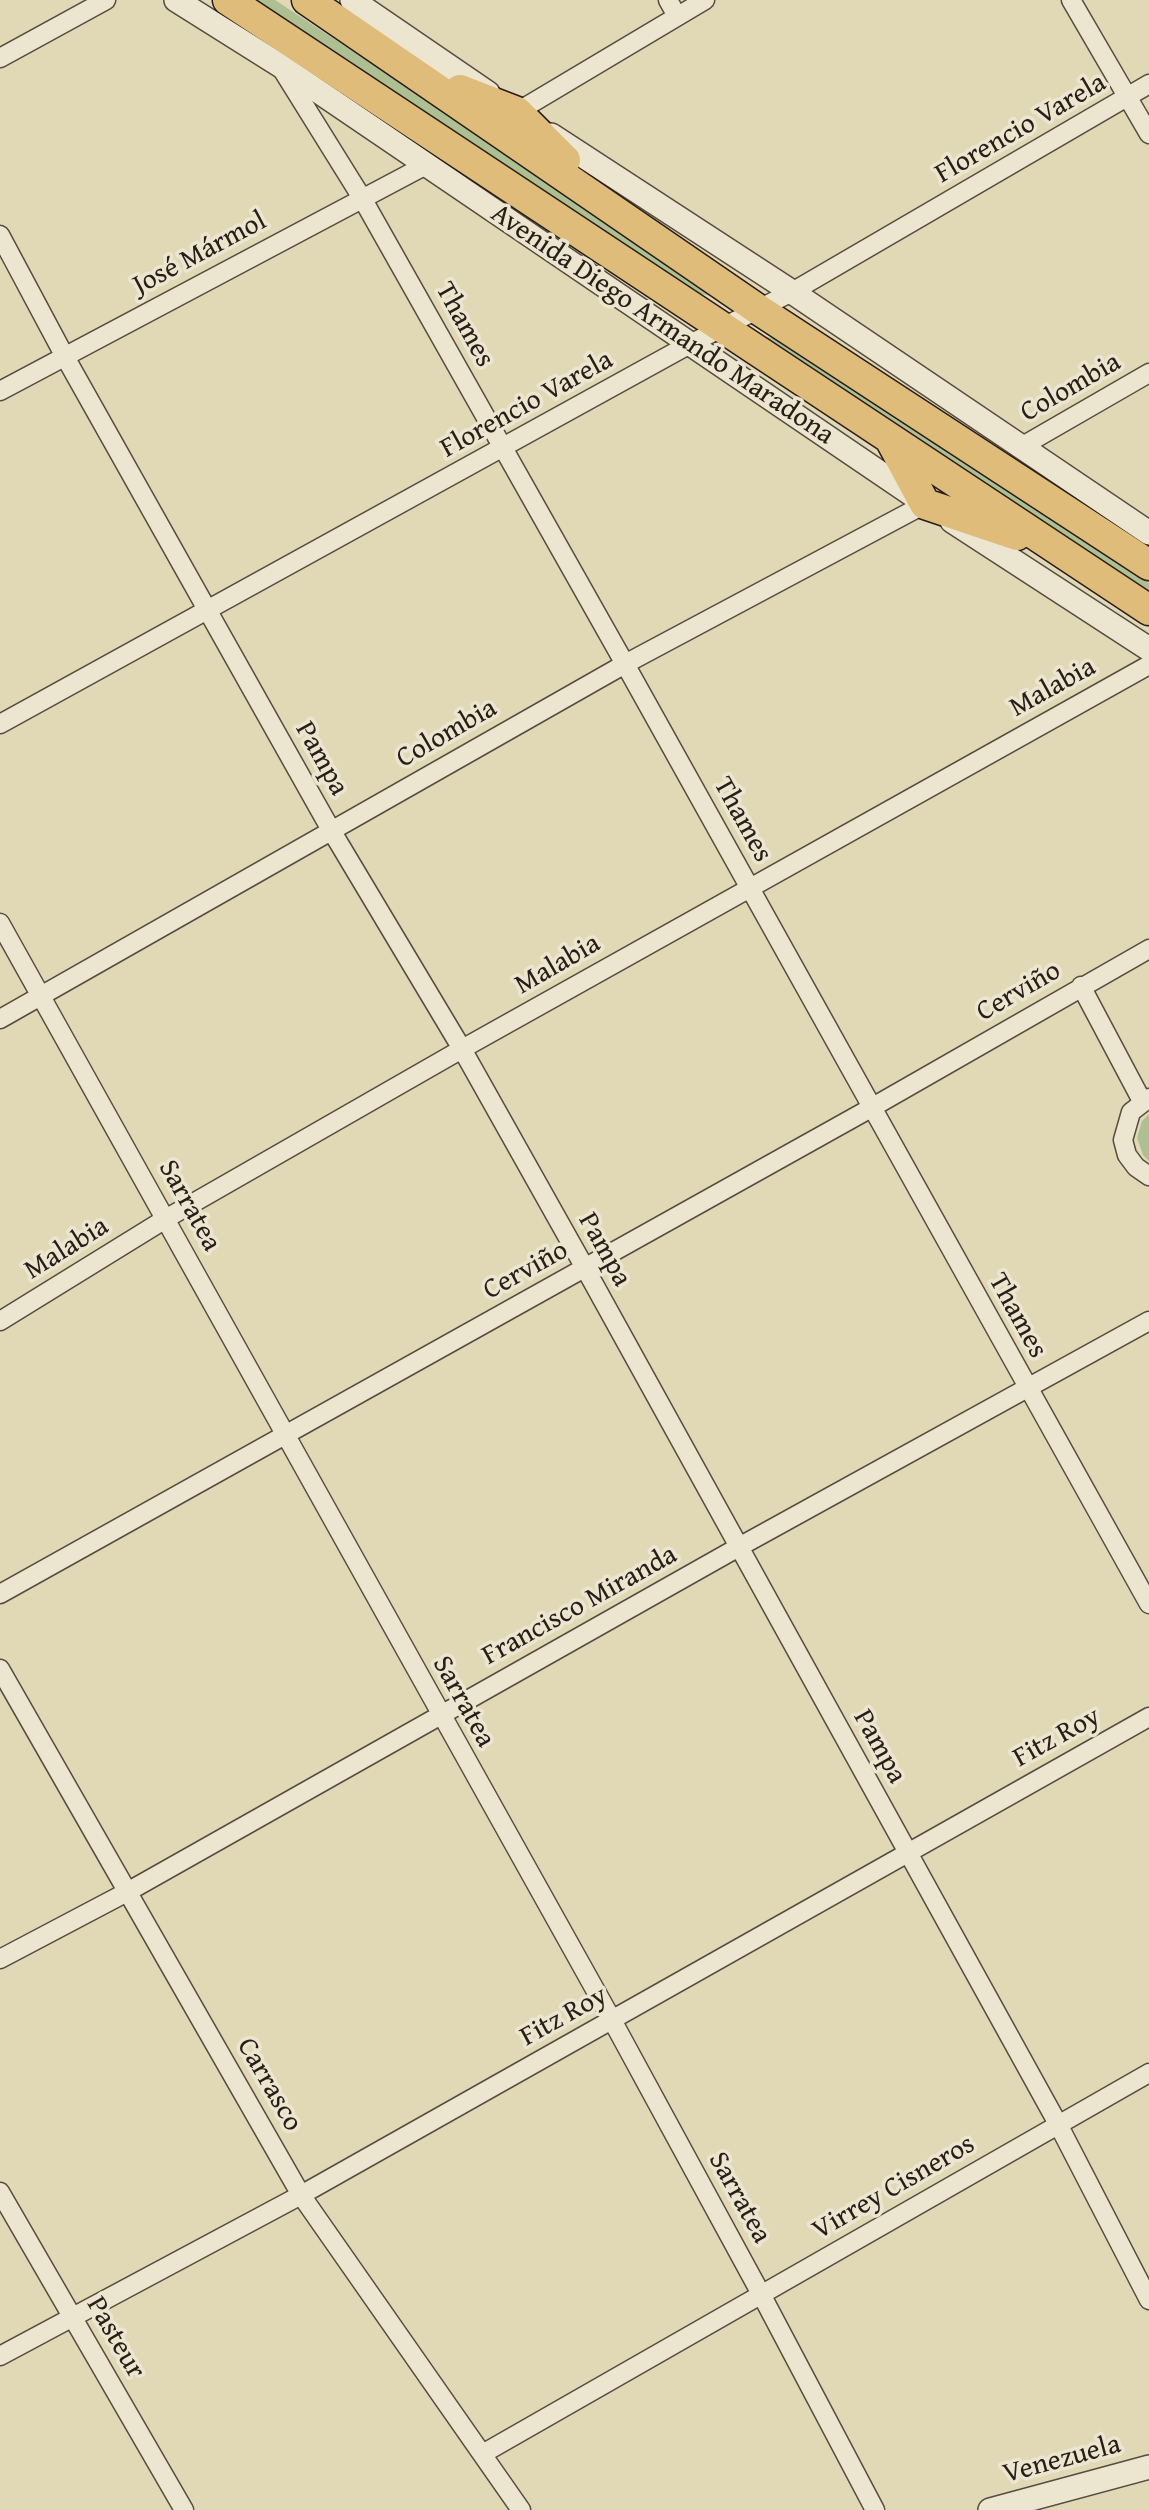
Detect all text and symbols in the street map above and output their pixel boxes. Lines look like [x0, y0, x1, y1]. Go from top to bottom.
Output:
street label: Florencio Varela [930, 67, 1112, 191]
street label: Avenida Diego Armando Maradona [484, 197, 840, 453]
street label: José Mármol [128, 205, 272, 303]
street label: Thames [427, 277, 501, 373]
street label: Florencio Varela [435, 344, 619, 466]
street label: Colombia [1015, 346, 1127, 430]
street label: Malabia [1004, 651, 1102, 725]
street label: Colombia [391, 692, 503, 776]
street label: Pampa [287, 716, 355, 802]
street label: Thames [705, 772, 779, 868]
street label: Malabia [509, 927, 607, 1003]
street label: Cerviño [971, 955, 1067, 1029]
street label: Sarratea [150, 1154, 228, 1258]
street label: Pampa [570, 1207, 638, 1293]
street label: Malabia [19, 1210, 115, 1288]
street label: Cerviño [478, 1234, 574, 1308]
street label: Thames [980, 1268, 1054, 1364]
street label: Francisco Miranda [477, 1539, 683, 1673]
street label: Sarratea [424, 1650, 502, 1754]
street label: Fitz Roy [1008, 1700, 1106, 1776]
street label: Pampa [845, 1704, 913, 1790]
street label: Fitz Roy [515, 1979, 613, 2055]
street label: Carrasco [229, 2032, 309, 2138]
street label: Virrey Cisneros [807, 2128, 981, 2248]
street label: Sarratea [700, 2146, 778, 2250]
street label: Pasteur [78, 2291, 152, 2385]
street label: Venezuela [1000, 2428, 1124, 2492]

